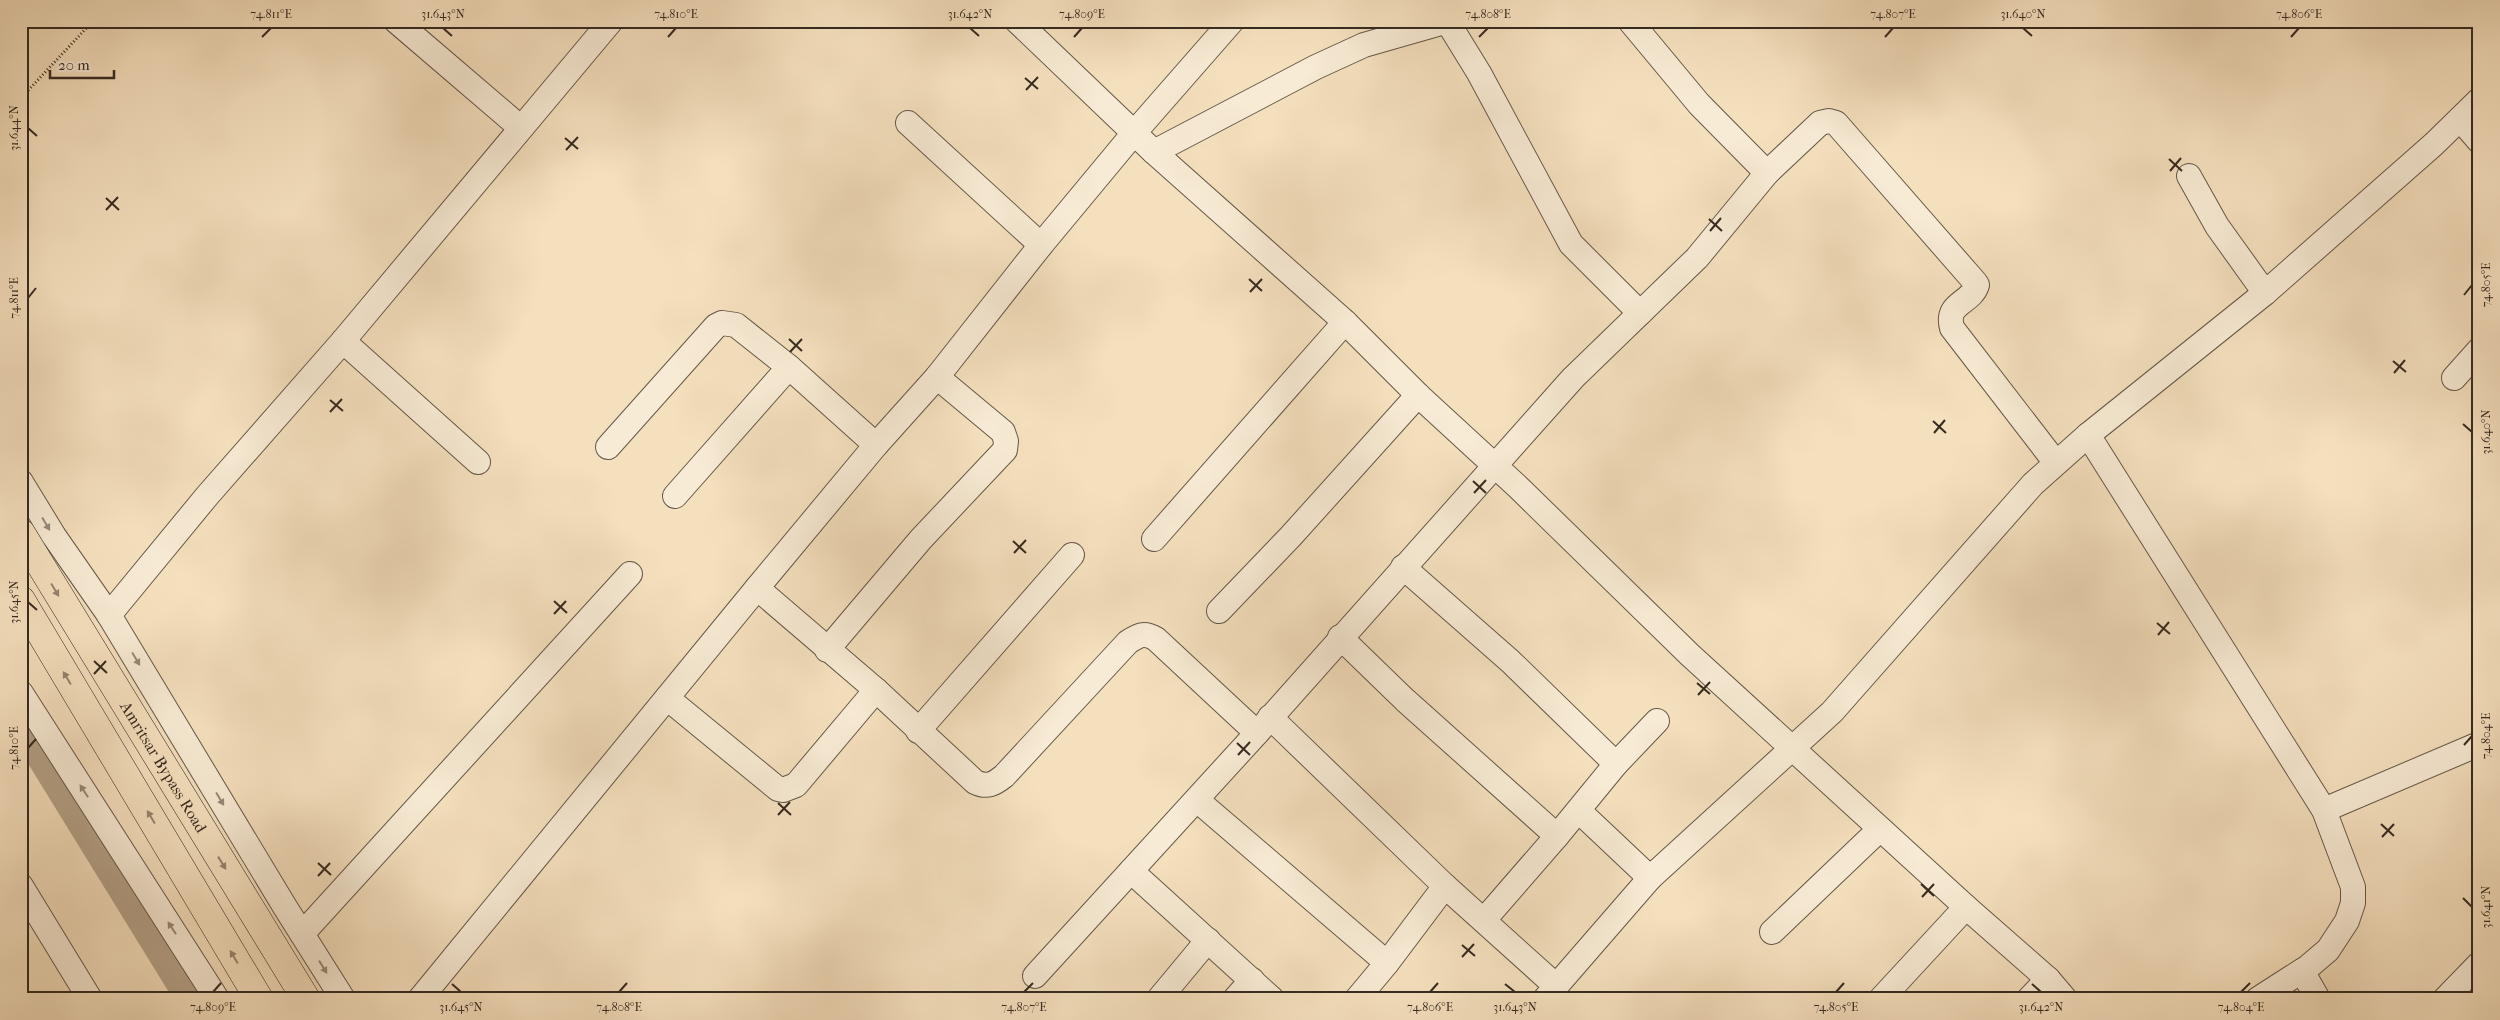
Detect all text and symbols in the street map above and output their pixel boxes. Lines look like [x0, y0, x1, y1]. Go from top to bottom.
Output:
text: 74.811°E [250, 7, 292, 21]
text: 31.643°N [421, 7, 465, 21]
text: 74.810°E [654, 7, 698, 21]
text: 31.642°N [948, 7, 992, 21]
text: 74.809°E [1059, 7, 1105, 21]
text: 74.808°E [1465, 7, 1511, 21]
text: 74.807°E [1870, 7, 1916, 21]
text: 31.640°N [2000, 7, 2046, 21]
text: 74.806°E [2276, 7, 2322, 21]
scale bar [50, 48, 114, 80]
text: 20 m [58, 56, 90, 74]
text: 31.644°N [7, 105, 21, 151]
text: 74.805°E [2479, 263, 2493, 307]
text: 74.811°E [7, 277, 21, 319]
text: 31.640°N [2479, 409, 2493, 455]
one-way arrow [42, 518, 51, 531]
text: 31.645°N [7, 580, 21, 624]
one-way arrow [51, 584, 60, 597]
one-way arrow [132, 653, 141, 666]
one-way arrow [63, 671, 72, 684]
street label: Amritsar Bypass Road [116, 697, 211, 836]
text: 74.804°E [2479, 713, 2493, 759]
text: 74.810°E [7, 726, 21, 770]
one-way arrow [80, 784, 89, 798]
one-way arrow [215, 792, 224, 805]
one-way arrow [146, 811, 155, 824]
one-way arrow [218, 857, 227, 870]
text: 31.641°N [2479, 886, 2493, 928]
one-way arrow [167, 921, 177, 934]
one-way arrow [229, 950, 238, 963]
one-way arrow [318, 960, 328, 974]
text: 74.809°E [190, 1000, 236, 1014]
text: 31.645°N [439, 1000, 483, 1014]
text: 74.808°E [596, 1000, 642, 1014]
text: 74.807°E [1001, 1000, 1047, 1014]
text: 74.806°E [1407, 1000, 1453, 1014]
text: 31.643°N [1493, 1000, 1537, 1014]
text: 74.805°E [1814, 1000, 1858, 1014]
text: 31.642°N [2019, 1000, 2063, 1014]
text: 74.804°E [2218, 1000, 2264, 1014]

